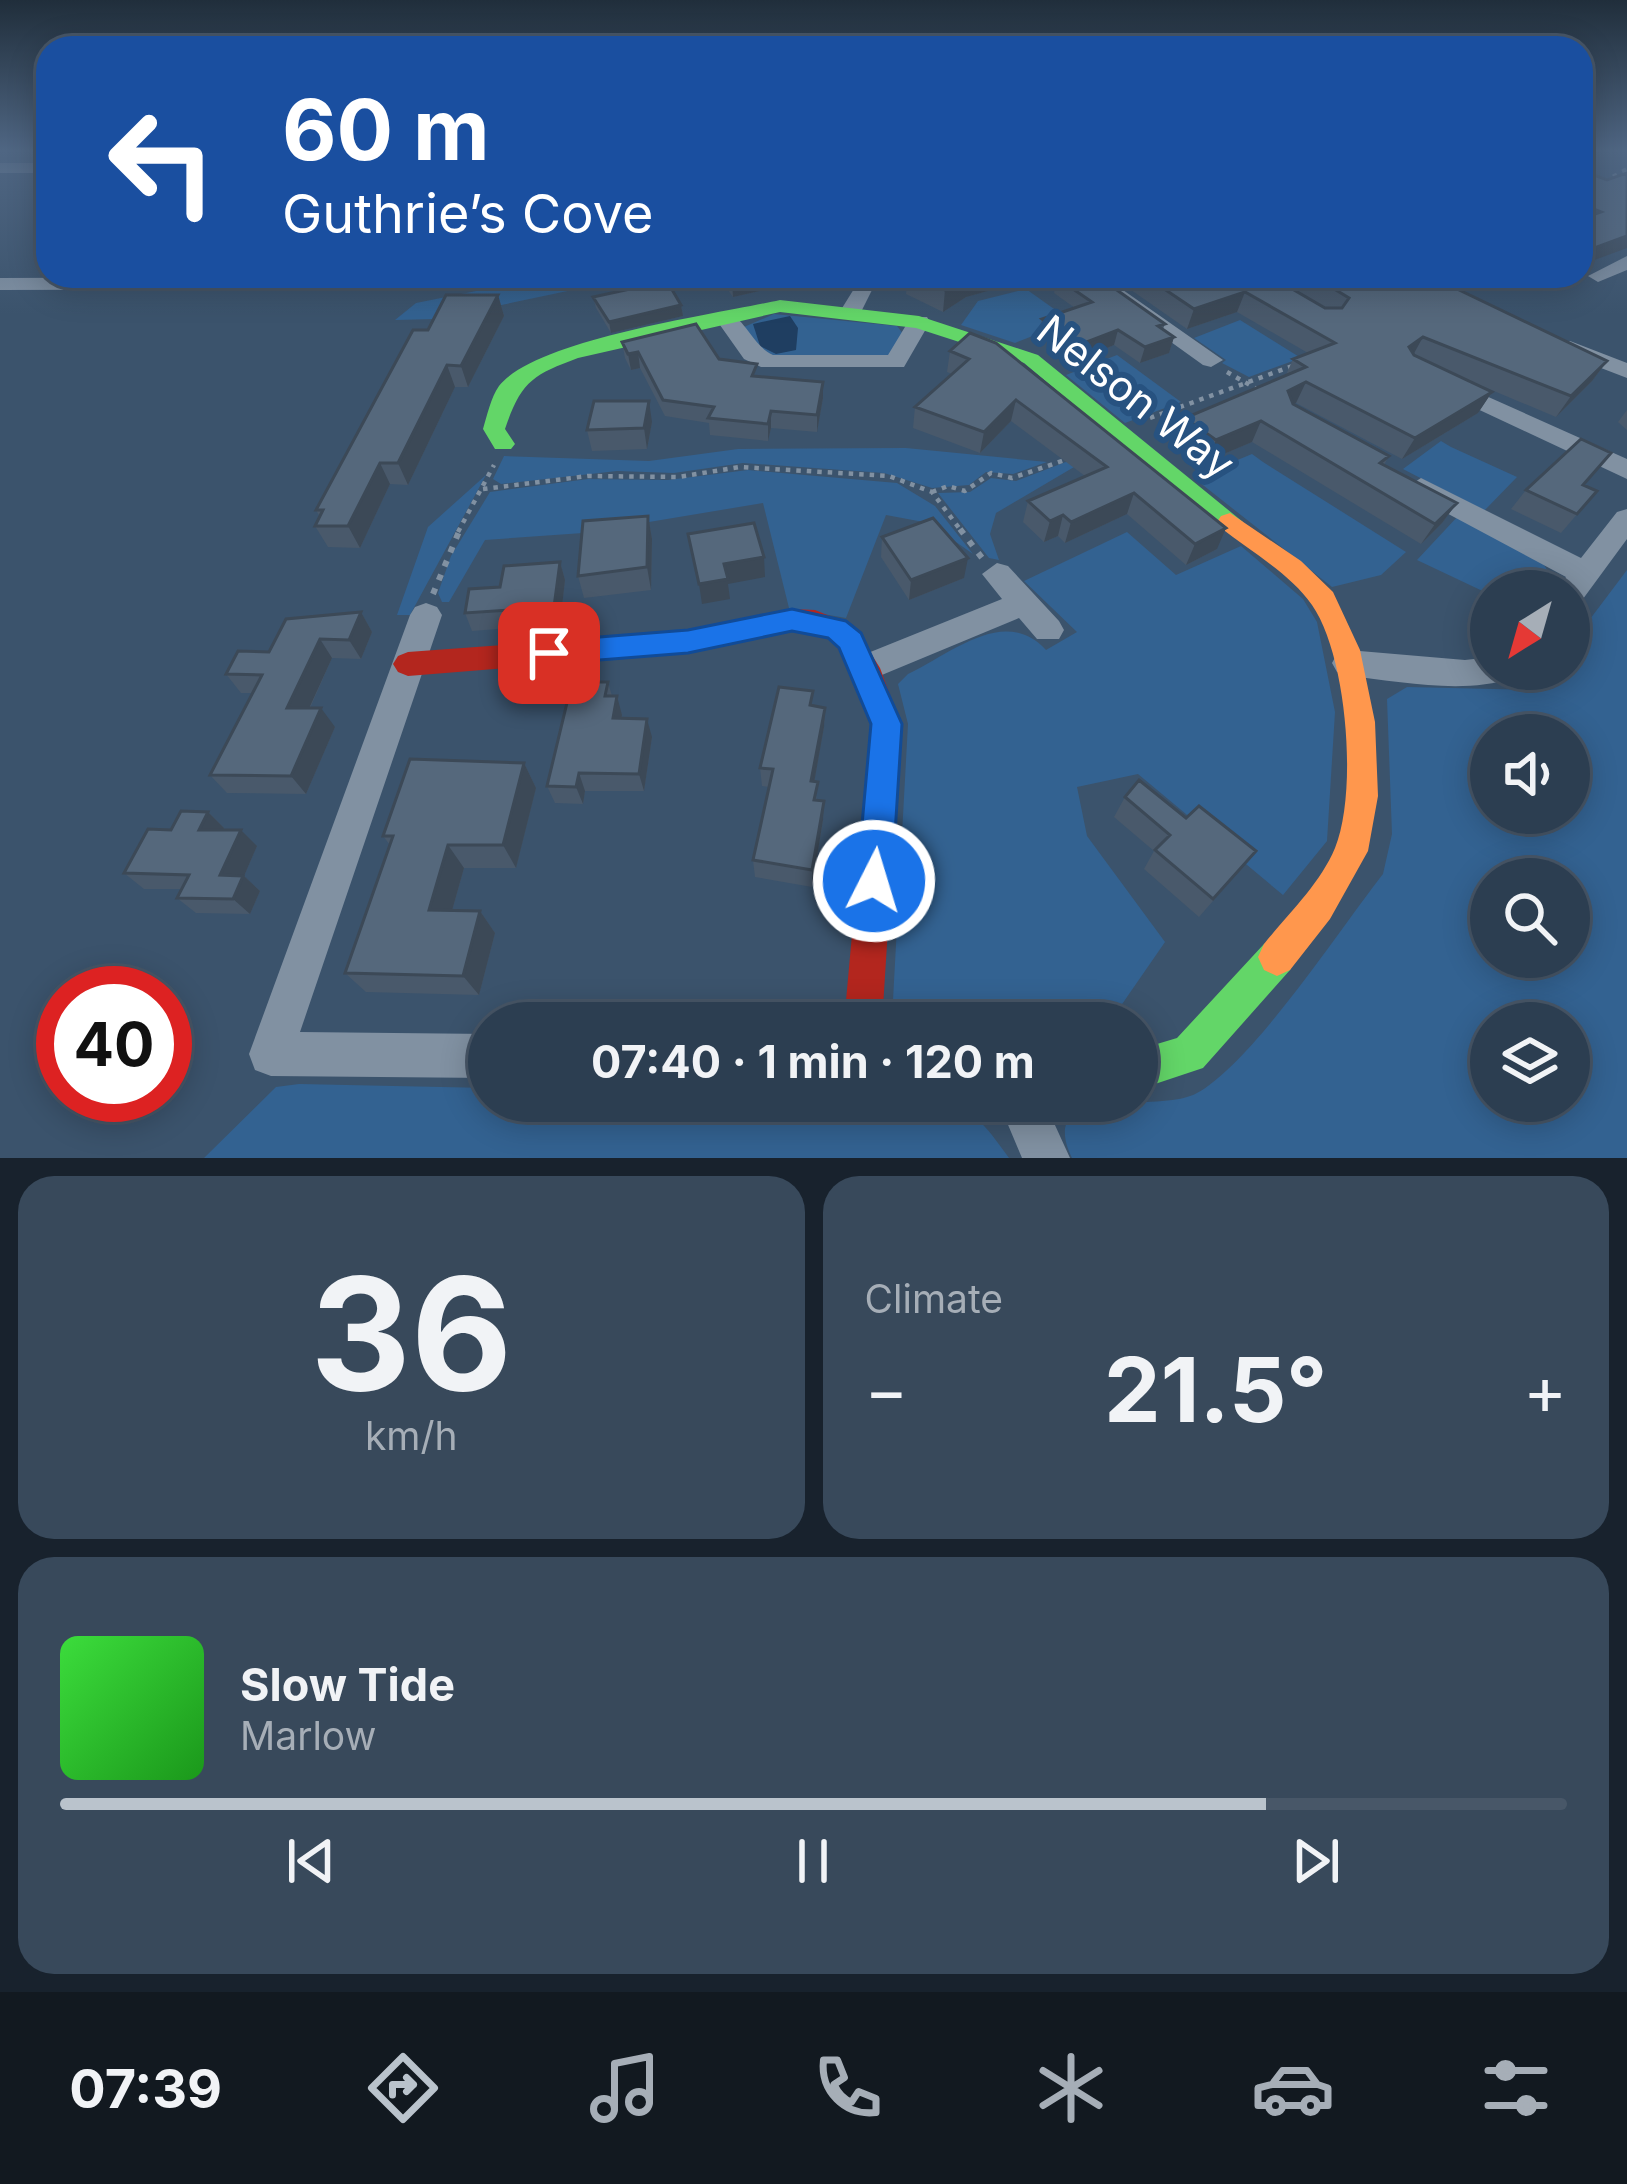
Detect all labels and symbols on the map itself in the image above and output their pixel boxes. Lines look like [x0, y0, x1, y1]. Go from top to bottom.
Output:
street label: Nelson Way [1028, 304, 1245, 489]
north arrow [1470, 570, 1590, 690]
pin [498, 602, 600, 704]
position arrow [811, 818, 937, 944]
speed limit sign: 40 [36, 966, 192, 1122]

